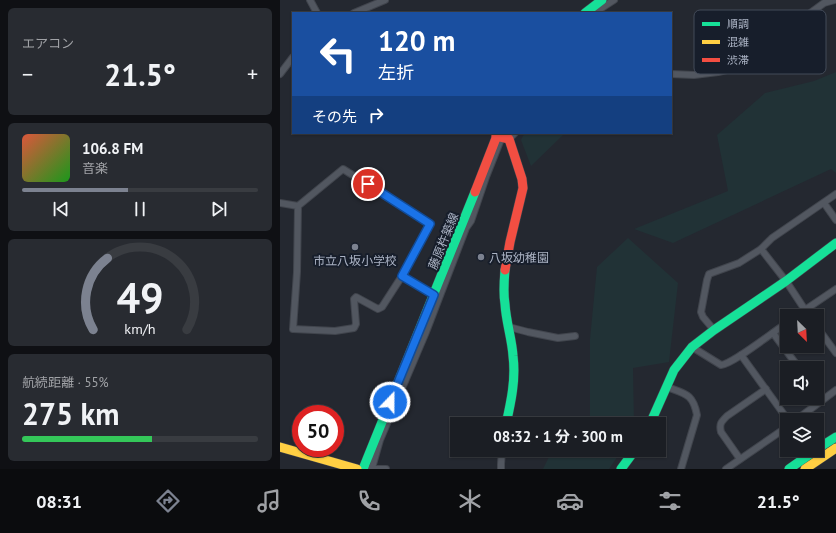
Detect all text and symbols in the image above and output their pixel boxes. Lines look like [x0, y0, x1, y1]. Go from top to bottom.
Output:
legend [694, 10, 826, 74]
text: 順調 [727, 17, 749, 31]
text: 120 m [378, 22, 455, 59]
icon: left [312, 28, 364, 80]
text: エアコン [22, 35, 74, 52]
text: 混雑 [727, 35, 749, 49]
text: 渋滞 [727, 53, 749, 67]
text: 21.5° [104, 55, 176, 94]
text: − [22, 60, 33, 88]
text: + [247, 60, 258, 88]
text: 左折 [378, 61, 414, 84]
icon: right [365, 104, 387, 126]
text: その先 [312, 107, 357, 126]
text: 106.8 FM [82, 139, 143, 158]
text: 音楽 [82, 160, 108, 177]
pin [351, 167, 385, 201]
icon: arrive [357, 173, 379, 195]
icon: previous [50, 198, 72, 220]
icon: pause [129, 198, 151, 220]
icon: next [208, 198, 230, 220]
street label: 藤原杵築線 [425, 210, 461, 272]
marker: 市立八坂小学校 [350, 242, 360, 252]
place label: 八坂幼稚園 [489, 250, 549, 265]
marker: 八坂幼稚園 [476, 252, 486, 262]
place label: 市立八坂小学校 [313, 253, 397, 268]
text: 49 [116, 271, 164, 324]
north arrow [780, 309, 824, 353]
map controls [780, 309, 824, 457]
text: km/h [124, 319, 156, 338]
button: sound [780, 361, 824, 405]
text: 航続距離 · 55% [22, 374, 109, 391]
position arrow [369, 381, 411, 423]
text: 275 km [22, 394, 120, 433]
speed limit sign: 50 [292, 405, 344, 457]
button: layers [780, 413, 824, 457]
text: 08:32 · 1 分 · 300 m [493, 427, 623, 446]
icon: directions [154, 487, 182, 515]
icon: music [255, 487, 283, 515]
icon: phone [355, 487, 383, 515]
icon: climate [456, 487, 484, 515]
icon: car [556, 487, 584, 515]
icon: filters [656, 487, 684, 515]
text: 08:31 [36, 490, 82, 513]
text: 21.5° [757, 490, 800, 513]

